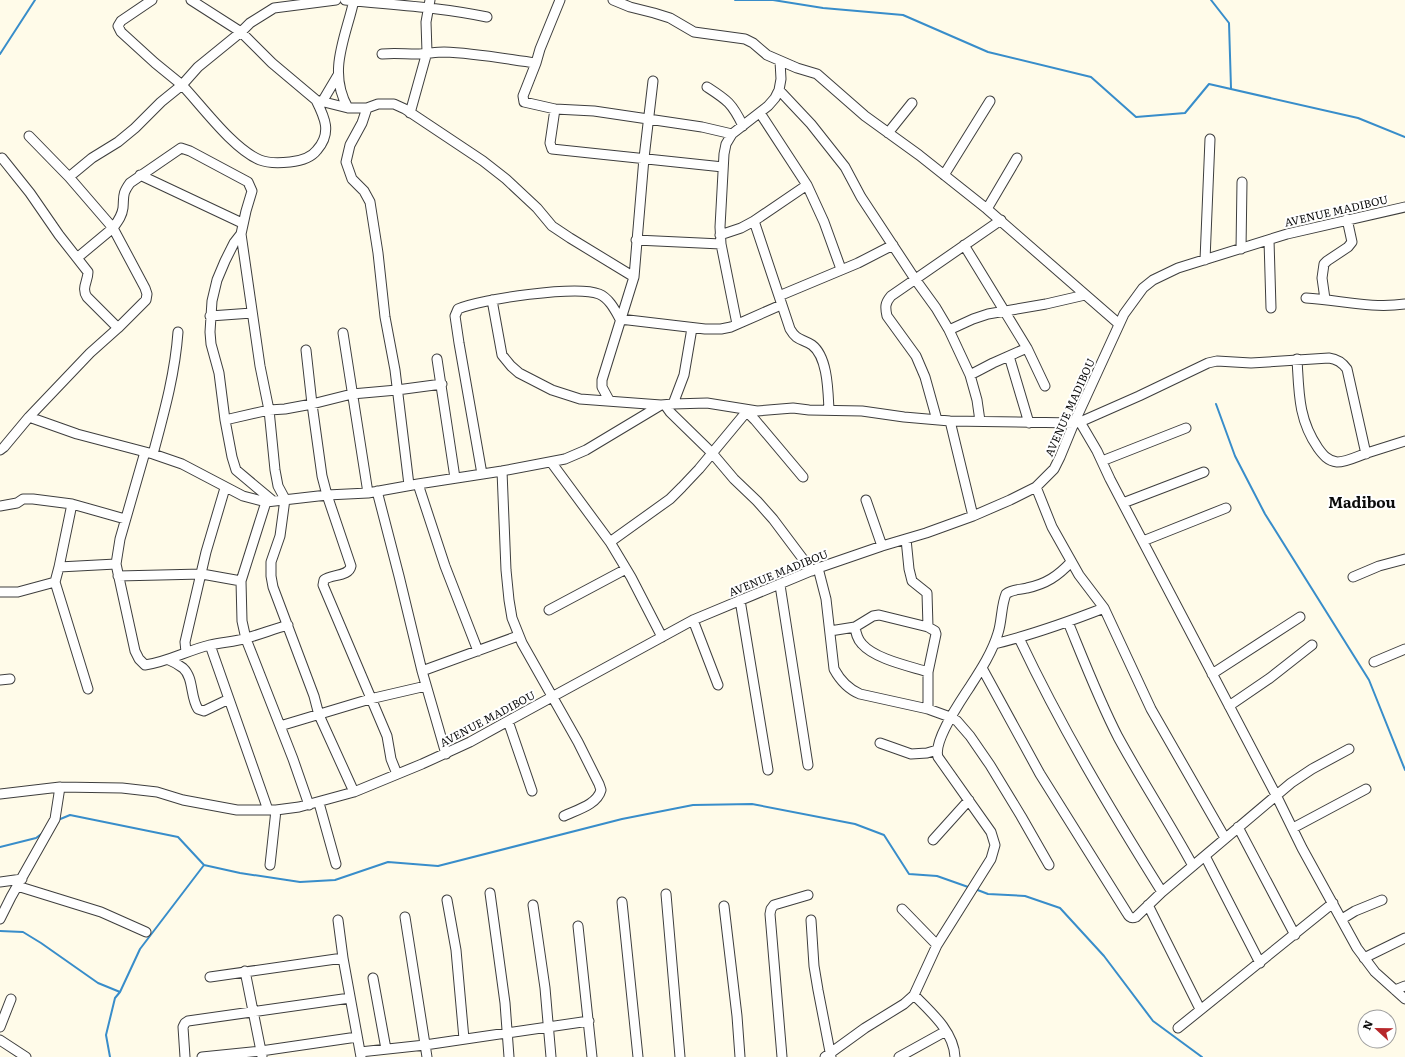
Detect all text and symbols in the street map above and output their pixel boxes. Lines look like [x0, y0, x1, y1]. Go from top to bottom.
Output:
street label: AVENUE MADIBOU [1283, 190, 1389, 230]
street label: AVENUE MADIBOU [1040, 355, 1098, 459]
district label: Madibou [1328, 490, 1396, 513]
street label: AVENUE MADIBOU [726, 545, 830, 599]
street label: AVENUE MADIBOU [437, 686, 538, 750]
north arrow [1357, 1009, 1397, 1049]
text: N [1358, 1018, 1376, 1032]

